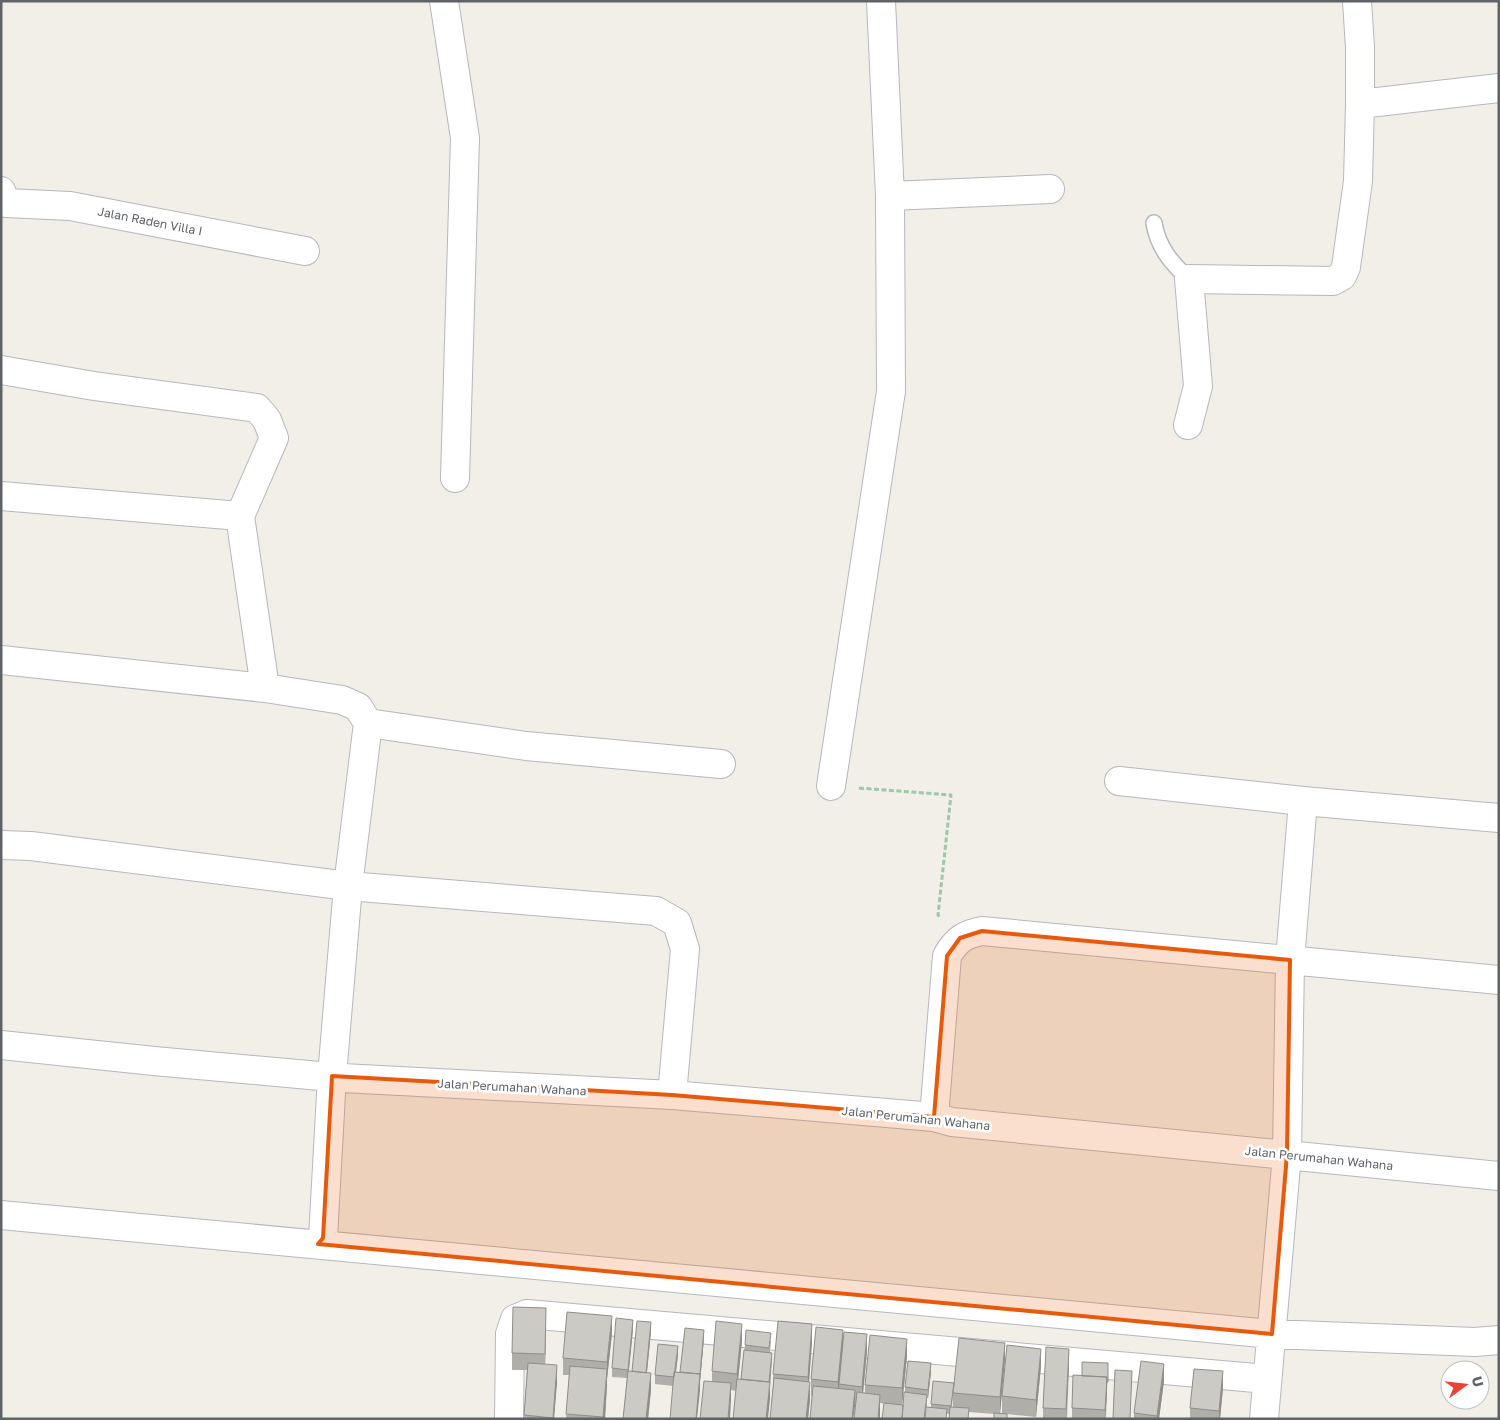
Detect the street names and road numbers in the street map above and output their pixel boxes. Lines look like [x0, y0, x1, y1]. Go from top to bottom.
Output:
street label: Jalan Raden Villa I [96, 203, 204, 239]
street label: Jalan Perumahan Wahana [437, 1076, 587, 1098]
street label: Jalan Perumahan Wahana [841, 1103, 991, 1133]
street label: Jalan Perumahan Wahana [1244, 1143, 1394, 1173]

